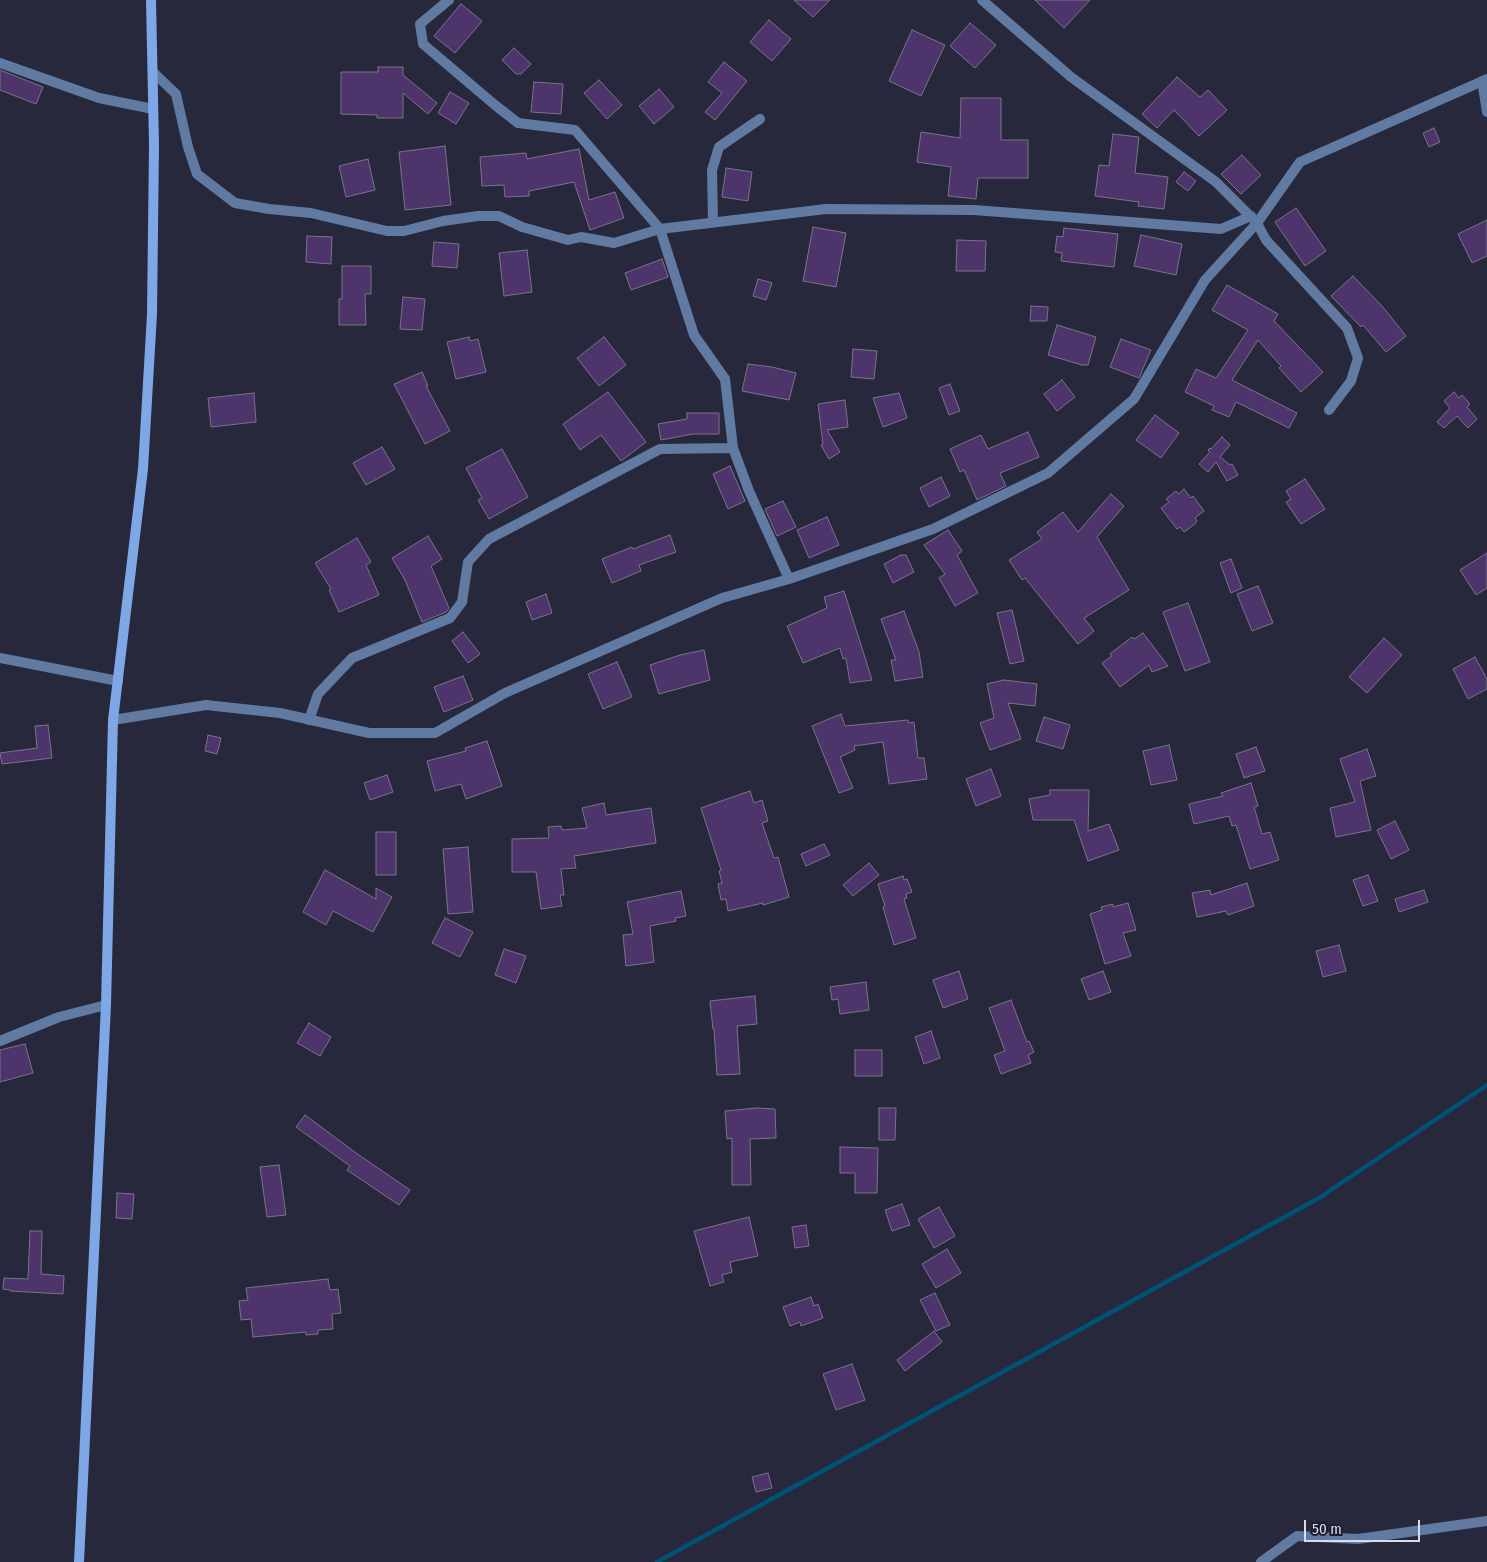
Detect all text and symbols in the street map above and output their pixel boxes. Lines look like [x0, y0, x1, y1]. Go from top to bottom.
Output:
scale bar [1307, 1510, 1423, 1542]
text: 50 m [1312, 1520, 1342, 1538]

